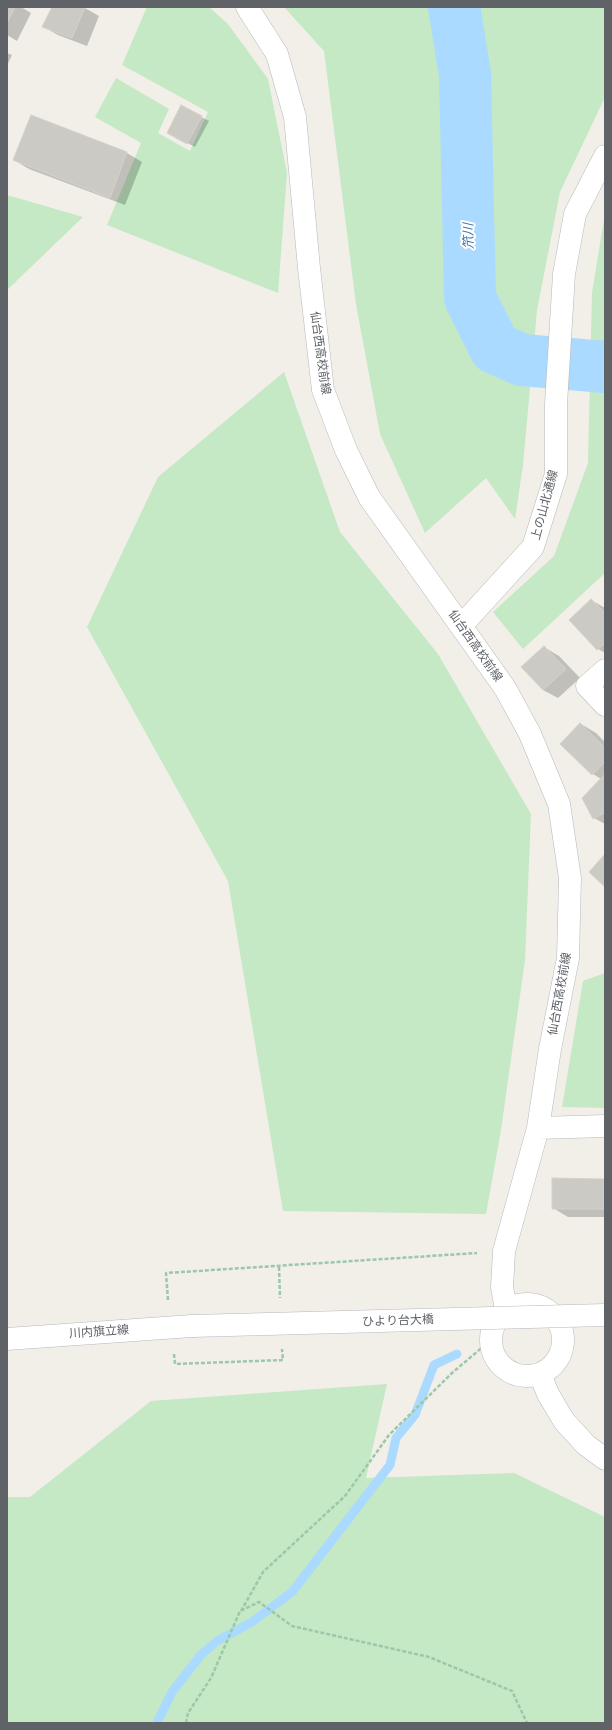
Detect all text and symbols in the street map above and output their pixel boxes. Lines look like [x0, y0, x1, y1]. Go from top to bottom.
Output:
water label: 笊川 [461, 223, 477, 249]
street label: 仙台西高校前線 [307, 310, 333, 396]
street label: 上の山北通線 [529, 468, 561, 542]
street label: 仙台西高校前線 [445, 607, 505, 685]
street label: 仙台西高校前線 [546, 951, 574, 1037]
street label: ひより台大橋 [362, 1313, 434, 1329]
street label: 川内旗立線 [69, 1323, 129, 1341]

